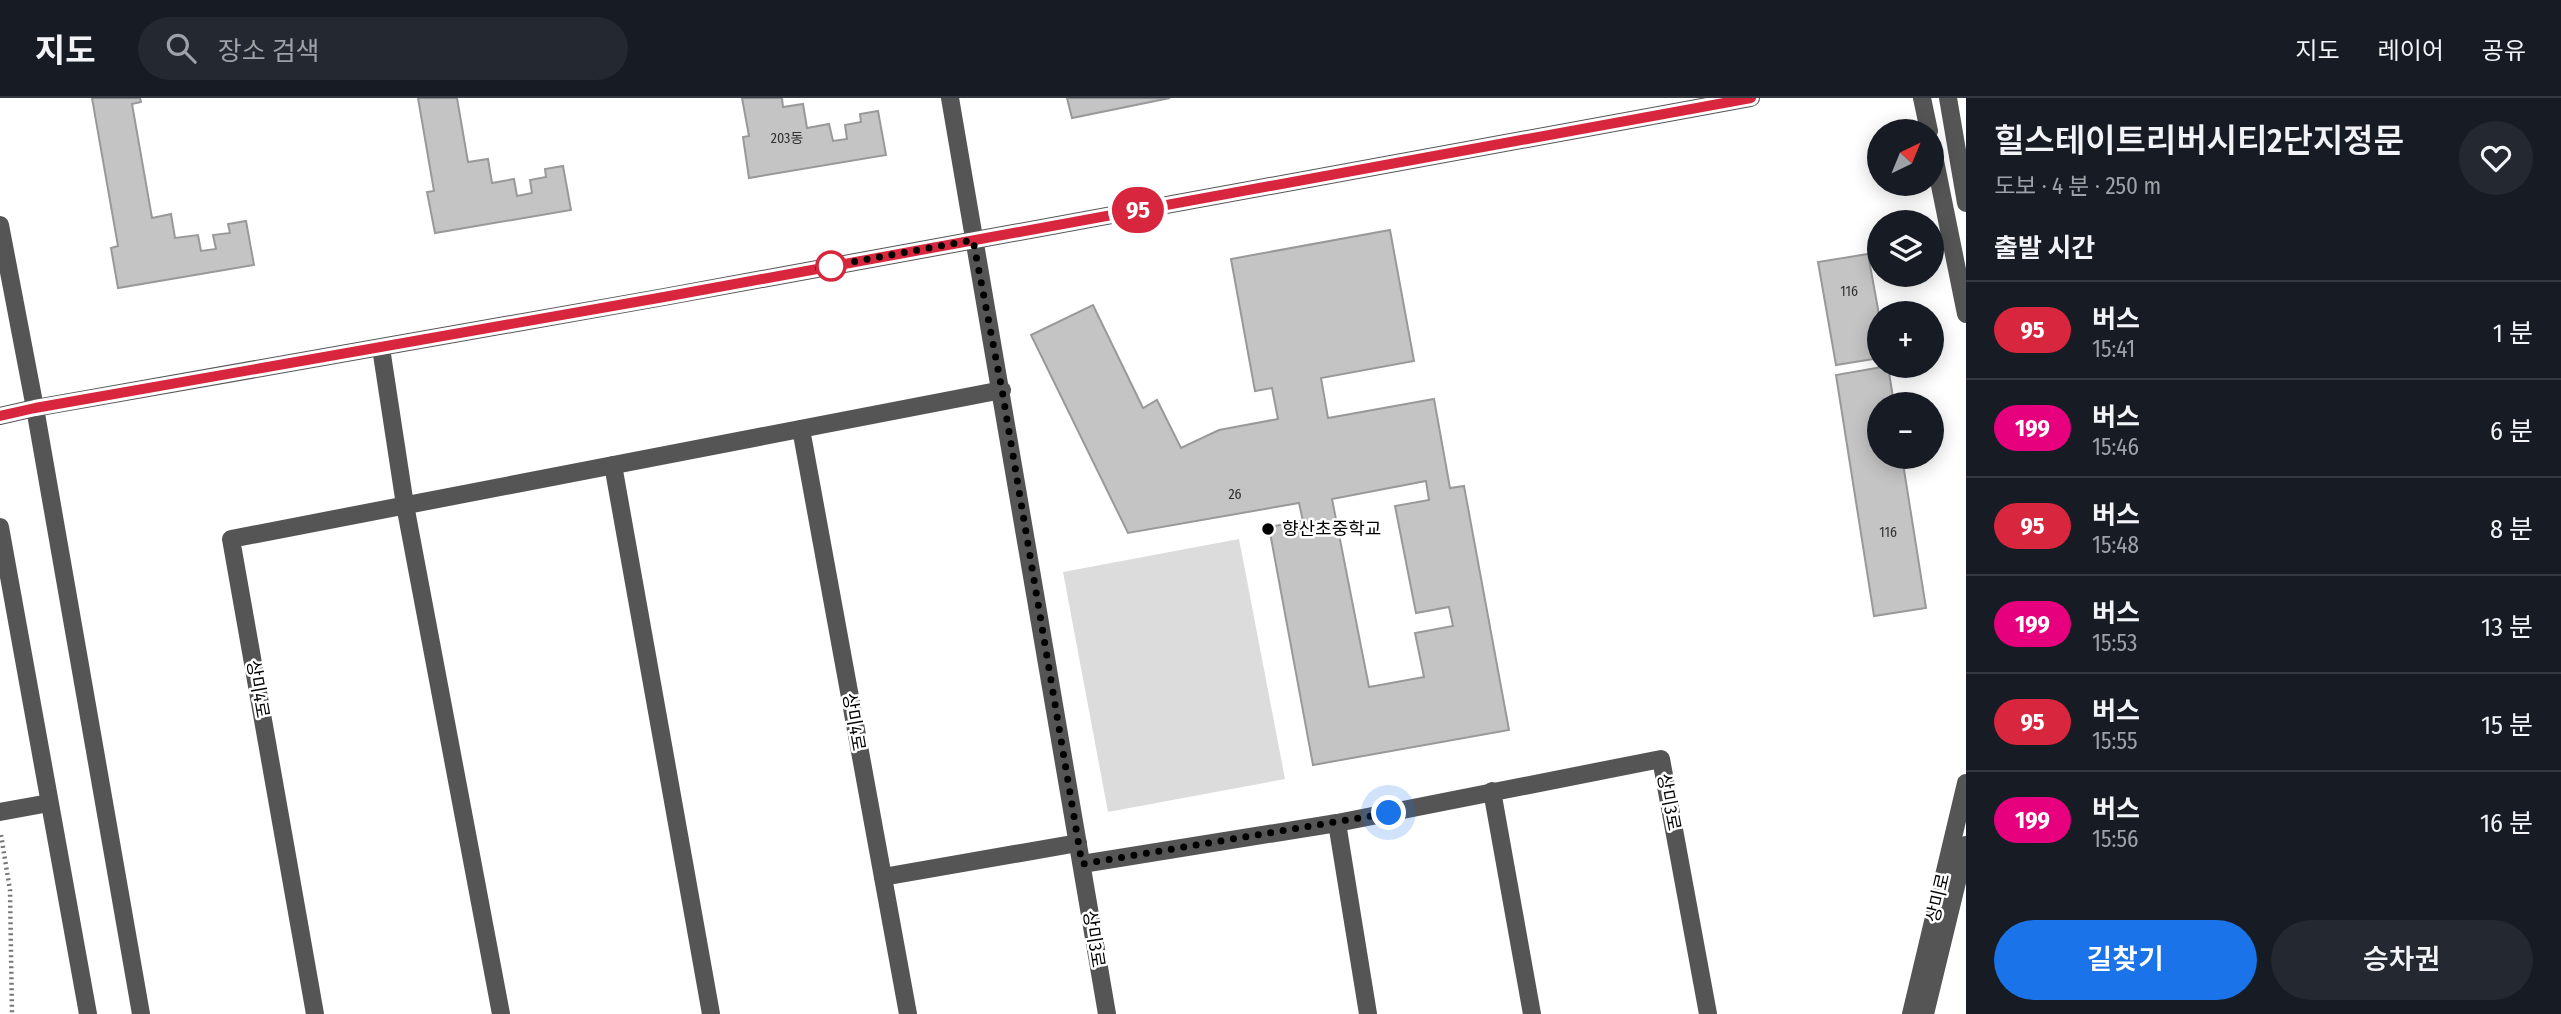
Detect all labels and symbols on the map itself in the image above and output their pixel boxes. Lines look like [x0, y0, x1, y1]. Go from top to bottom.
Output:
north arrow [1867, 119, 1944, 196]
house number: 203동 [771, 130, 803, 147]
line badge: 95 [1106, 187, 1170, 233]
unlabelled marker [816, 251, 846, 281]
house number: 116 [1840, 283, 1858, 300]
house number: 26 [1228, 486, 1242, 503]
place label: 향산초중학교 [1282, 518, 1381, 540]
marker: 향산초중학교 [1260, 521, 1276, 537]
house number: 116 [1879, 524, 1897, 541]
street label: 상미4로 [242, 658, 274, 720]
street label: 상미4로 [838, 691, 870, 753]
street label: 상미3로 [1653, 772, 1685, 832]
your location [1371, 795, 1406, 830]
street label: 상미로 [1922, 871, 1954, 925]
street label: 상미3로 [1079, 909, 1109, 969]

